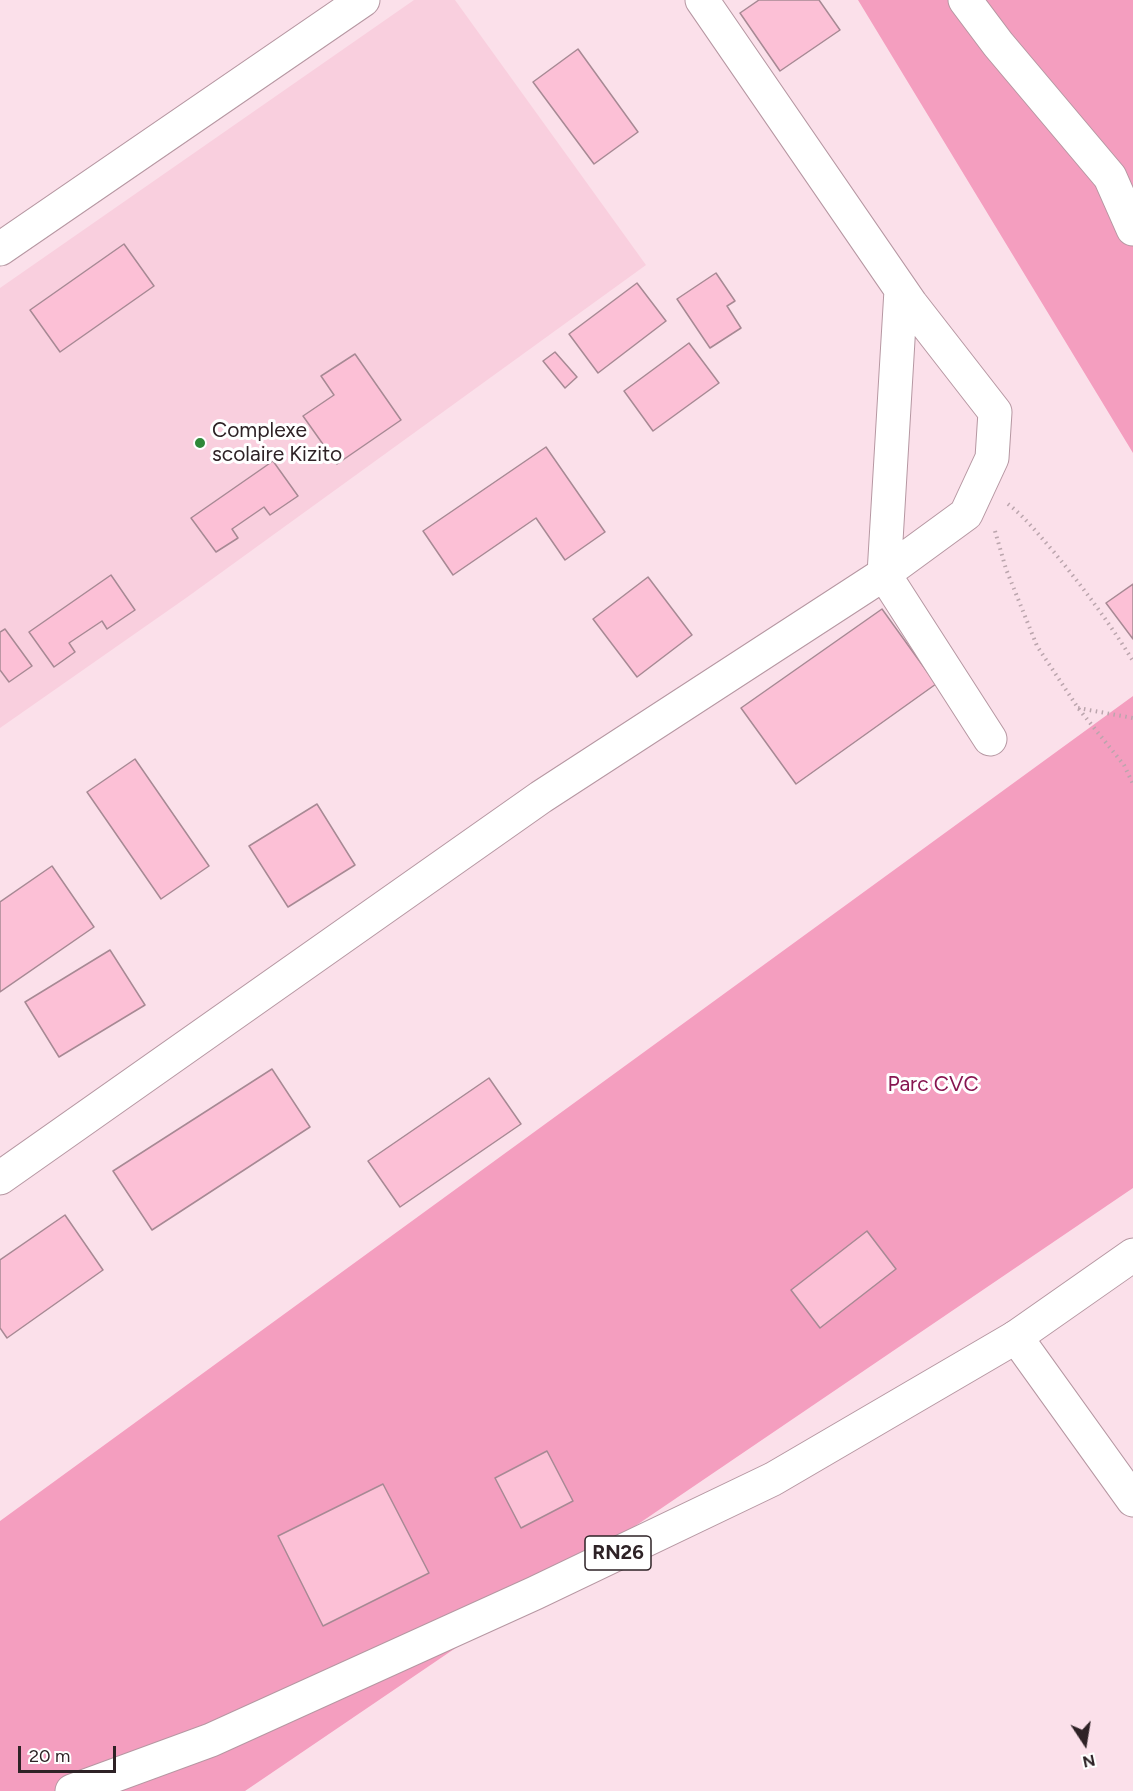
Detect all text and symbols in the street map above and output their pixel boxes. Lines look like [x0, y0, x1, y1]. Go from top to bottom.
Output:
place label: Complexe scolaire Kizito [212, 418, 342, 468]
marker: Complexe scolaire Kizito [193, 436, 207, 450]
park label: Parc CVC [887, 1072, 979, 1098]
road number: RN26 [585, 1536, 651, 1570]
north arrow [1055, 1713, 1115, 1773]
scale bar [21, 1734, 118, 1772]
text: 20 m [29, 1745, 70, 1767]
text: N [1081, 1751, 1097, 1772]

